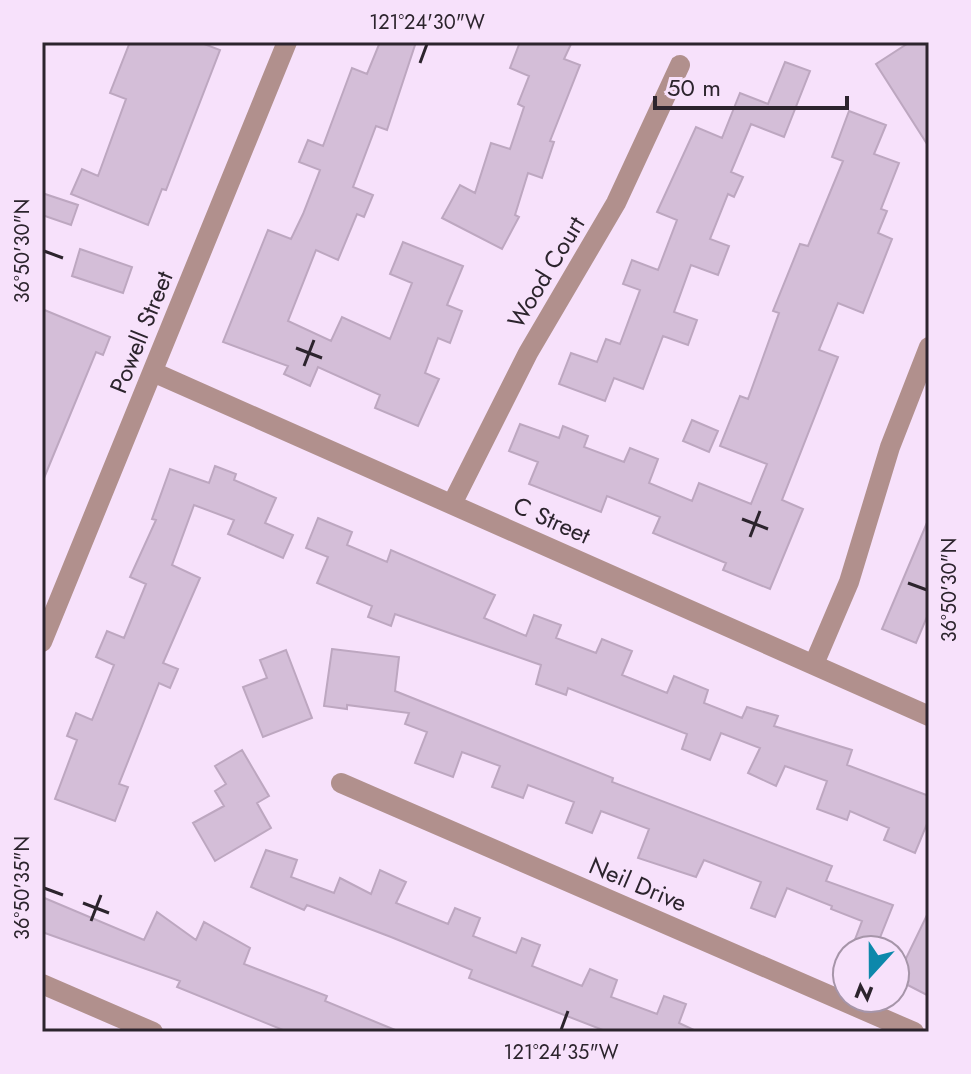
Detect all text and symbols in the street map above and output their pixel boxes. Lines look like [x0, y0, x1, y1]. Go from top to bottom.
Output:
text: 121°24'30"W [369, 8, 485, 37]
scale bar [655, 60, 847, 110]
text: 50 m [667, 70, 721, 105]
text: 36°50'30"N [8, 199, 37, 303]
street label: Wood Court [499, 209, 593, 335]
street label: Powell Street [101, 265, 181, 398]
street label: C Street [508, 488, 596, 553]
text: 36°50'30"N [935, 538, 964, 642]
text: 36°50'35"N [8, 836, 37, 940]
street label: Neil Drive [584, 848, 692, 920]
north arrow [831, 934, 911, 1014]
text: N [850, 975, 878, 1011]
text: 121°24'35"W [504, 1038, 619, 1067]

